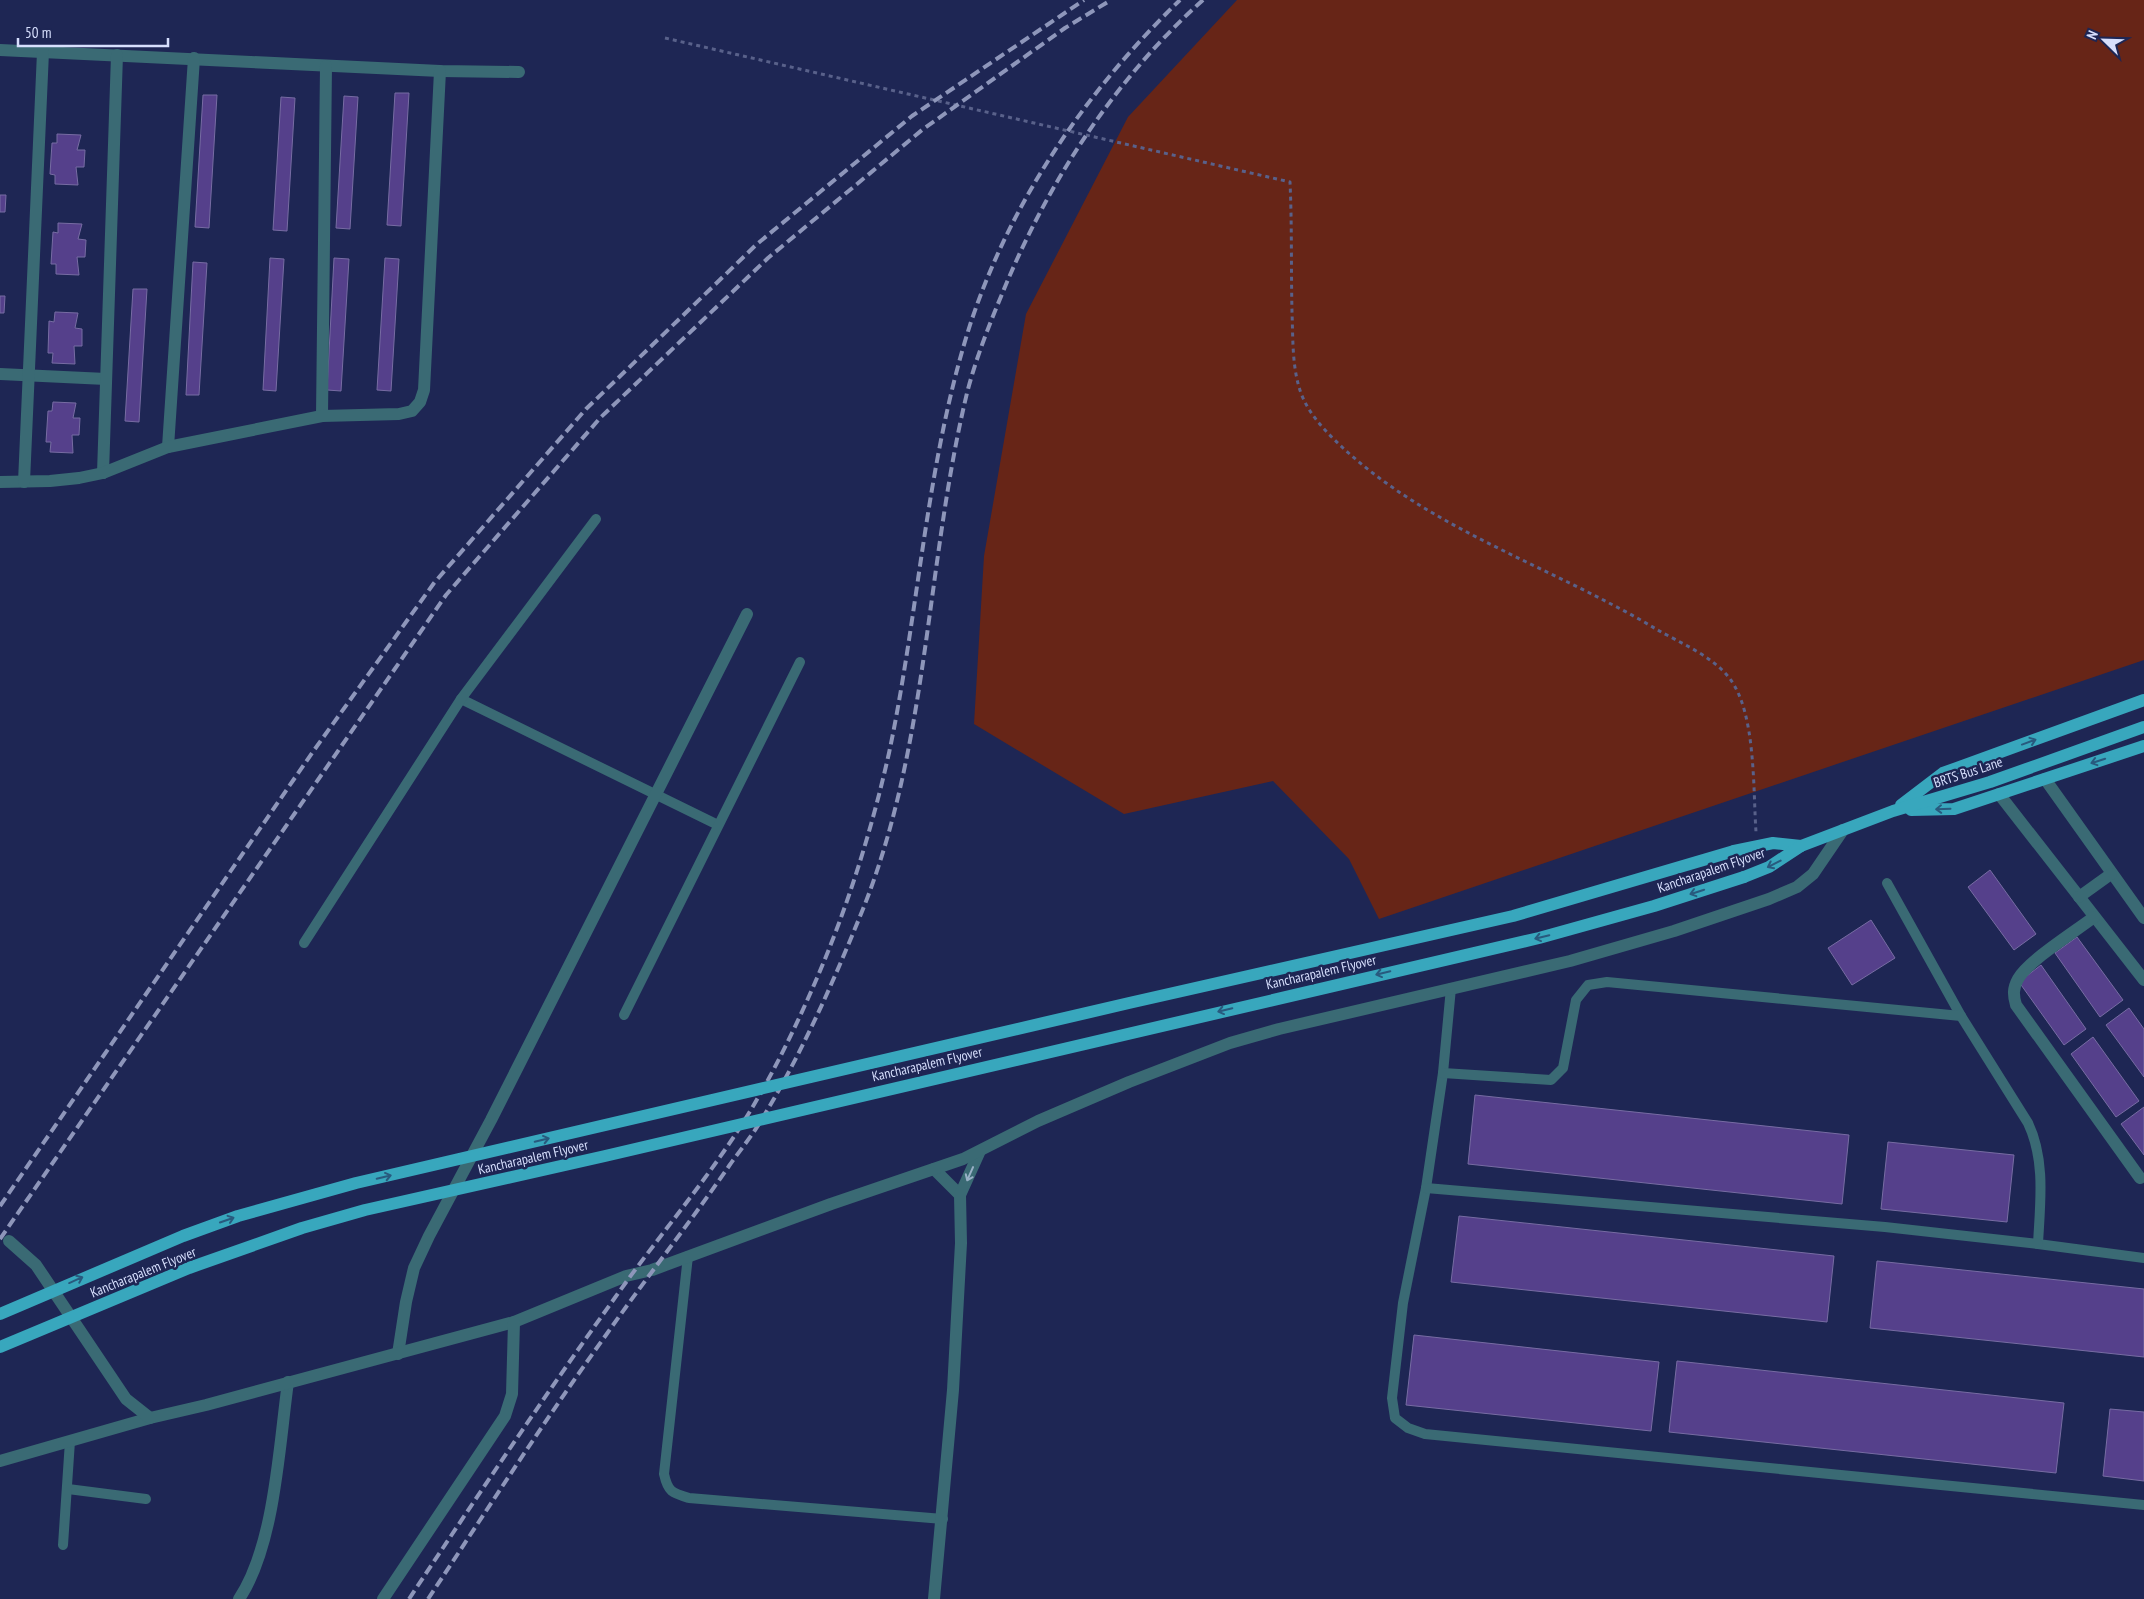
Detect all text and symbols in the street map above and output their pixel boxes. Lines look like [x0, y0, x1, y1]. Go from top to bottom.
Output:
scale bar [18, 15, 168, 47]
north arrow [2079, 15, 2129, 65]
text: 50 m [25, 23, 51, 42]
text: N [2082, 28, 2102, 42]
one-way arrow [2020, 737, 2036, 746]
street label: BRTS Bus Lane [1931, 752, 2005, 792]
one-way arrow [2090, 757, 2106, 766]
one-way arrow [1935, 805, 1951, 814]
street label: Kancharapalem Flyover [1655, 843, 1767, 897]
one-way arrow [1767, 860, 1782, 869]
one-way arrow [1690, 888, 1706, 897]
one-way arrow [1534, 933, 1550, 942]
street label: Kancharapalem Flyover [1264, 951, 1378, 993]
one-way arrow [1376, 969, 1392, 978]
one-way arrow [1217, 1006, 1233, 1015]
street label: Kancharapalem Flyover [870, 1043, 984, 1085]
one-way arrow [534, 1135, 550, 1144]
street label: Kancharapalem Flyover [476, 1136, 590, 1178]
one-way arrow [964, 1166, 974, 1181]
one-way arrow [375, 1172, 391, 1181]
one-way arrow [219, 1215, 235, 1224]
street label: Kancharapalem Flyover [87, 1243, 199, 1301]
one-way arrow [68, 1275, 83, 1284]

